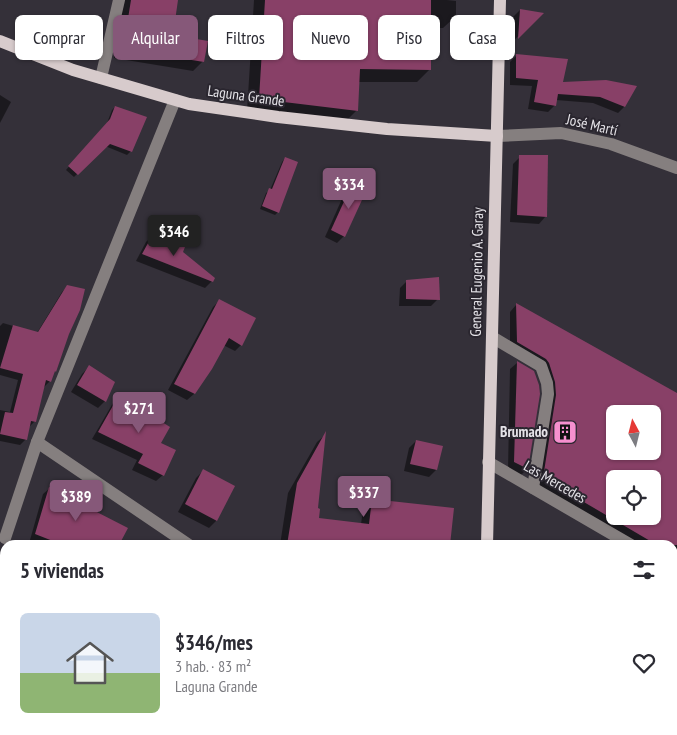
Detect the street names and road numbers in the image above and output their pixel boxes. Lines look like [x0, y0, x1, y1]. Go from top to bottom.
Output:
street label: Laguna Grande [206, 81, 286, 110]
street label: José Martí [564, 109, 620, 140]
street label: General Eugenio A. Garay [466, 207, 487, 337]
street label: Las Mercedes [521, 456, 590, 507]

